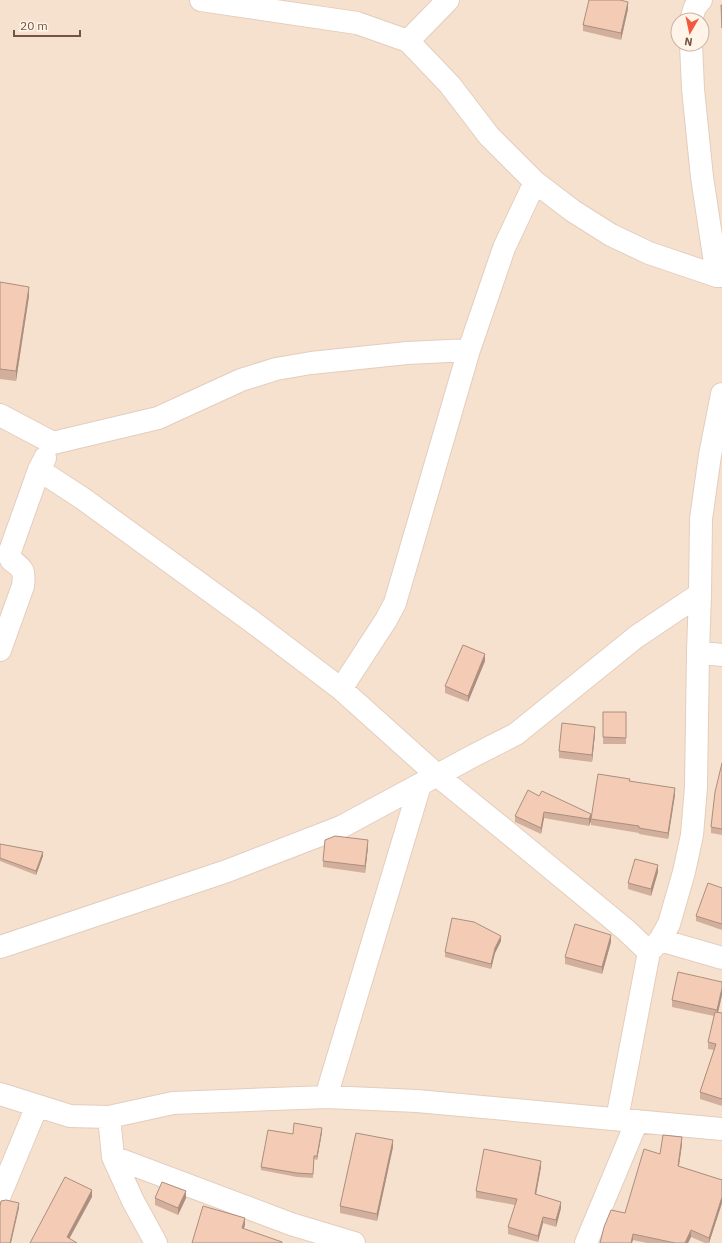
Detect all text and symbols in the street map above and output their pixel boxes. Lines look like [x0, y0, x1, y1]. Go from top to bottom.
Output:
scale bar [14, 12, 80, 38]
north arrow [670, 12, 710, 52]
text: 20 m [20, 18, 48, 33]
text: N [683, 34, 693, 49]

